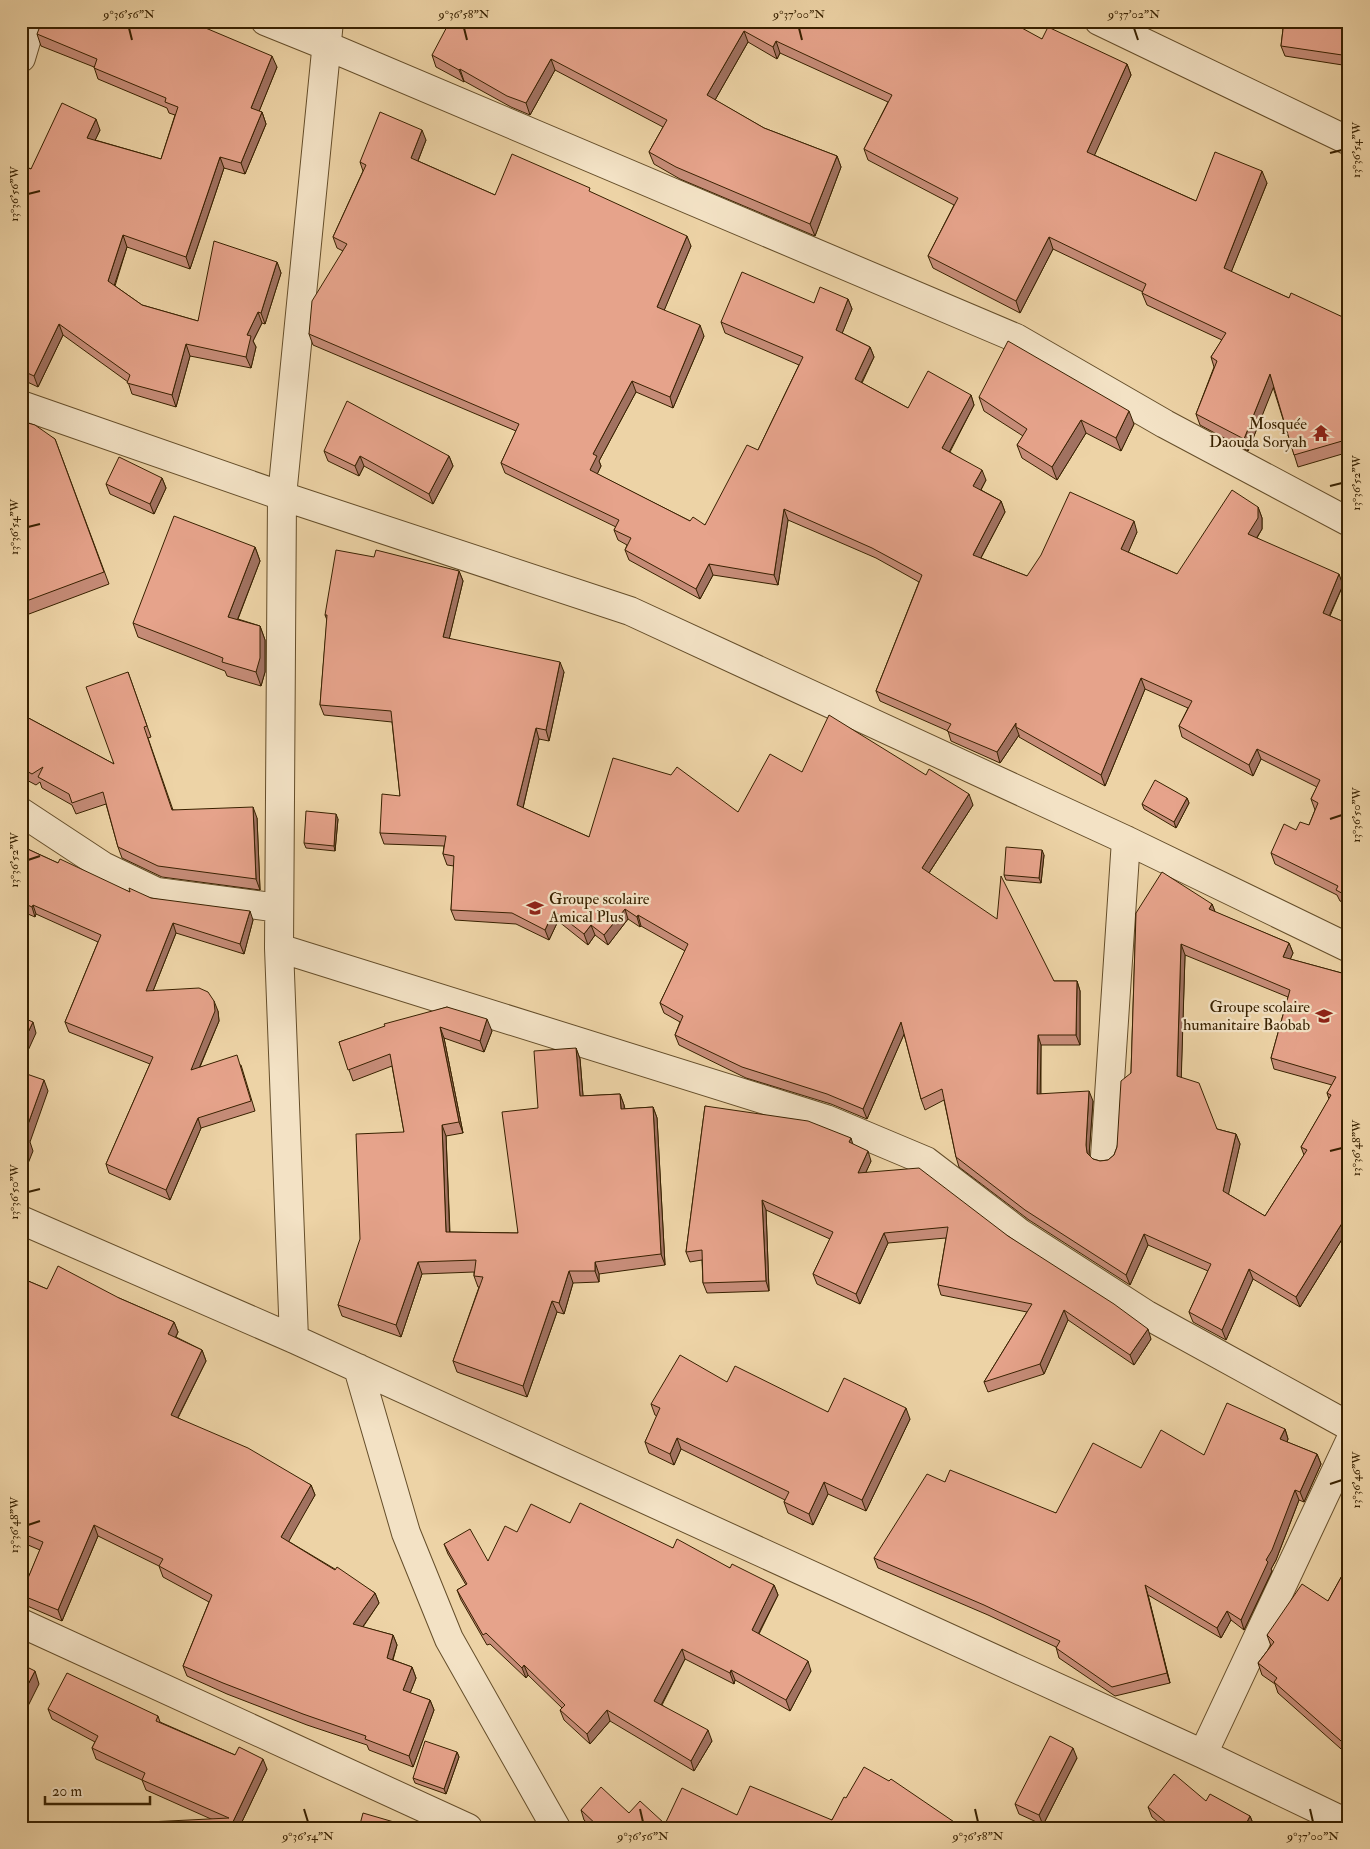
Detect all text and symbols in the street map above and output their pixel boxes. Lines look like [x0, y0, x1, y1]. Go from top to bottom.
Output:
text: 9°36'56"N [102, 7, 155, 22]
text: 9°36'58"N [438, 7, 490, 22]
text: 9°37'00"N [772, 7, 825, 22]
text: 9°37'02"N [1107, 7, 1160, 22]
text: 13°36'54"W [1349, 121, 1364, 178]
text: 13°36'56"W [7, 165, 22, 222]
place label: Mosquée Daouda Soryah [1209, 414, 1308, 452]
temple icon: Mosquée Daouda Soryah [1311, 423, 1331, 443]
text: 13°36'52"W [1349, 454, 1364, 511]
text: 13°36'54"W [7, 498, 22, 555]
text: 13°36'50"W [1349, 786, 1364, 843]
text: 13°36'52"W [7, 831, 22, 888]
place label: Groupe scolaire Amical Plus [548, 889, 650, 927]
school or university icon: Groupe scolaire Amical Plus [525, 898, 545, 918]
place label: Groupe scolaire humanitaire Baobab [1183, 997, 1310, 1035]
school or university icon: Groupe scolaire humanitaire Baobab [1314, 1006, 1334, 1026]
text: 13°36'48"W [1349, 1119, 1364, 1176]
text: 13°36'50"W [7, 1163, 22, 1220]
text: 13°36'46"W [1349, 1451, 1364, 1508]
text: 13°36'48"W [7, 1496, 22, 1553]
scale bar [45, 1774, 150, 1806]
text: 20 m [52, 1782, 82, 1801]
text: 9°36'54"N [281, 1829, 334, 1844]
text: 9°36'56"N [616, 1829, 669, 1844]
text: 9°36'58"N [952, 1829, 1004, 1844]
text: 9°37'00"N [1286, 1829, 1339, 1844]

